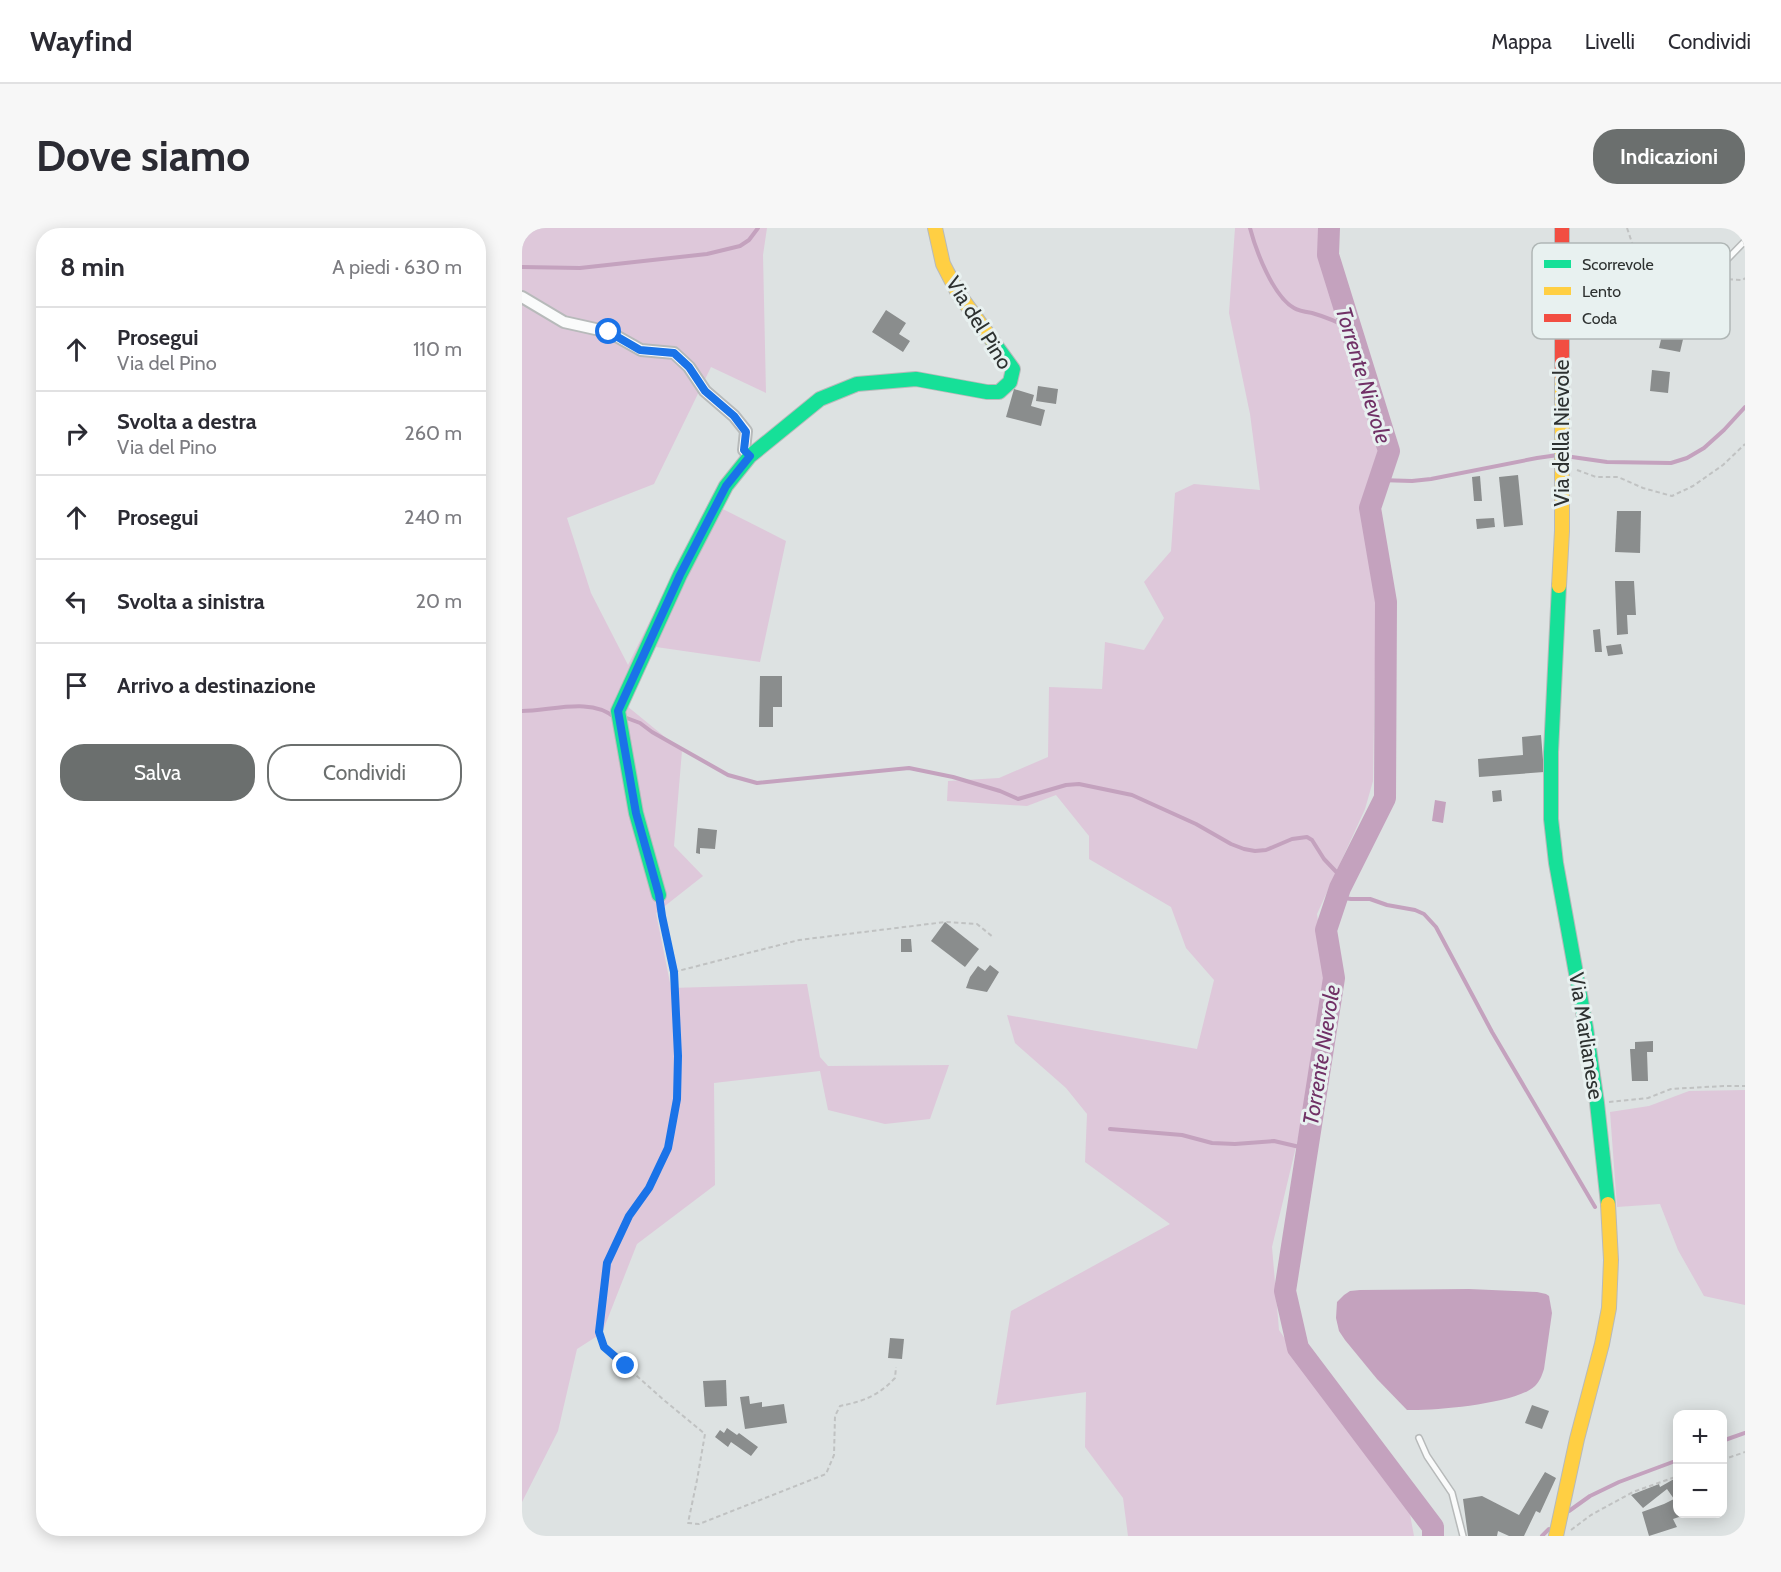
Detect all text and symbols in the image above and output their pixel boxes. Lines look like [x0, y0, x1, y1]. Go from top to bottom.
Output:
text: Wayfind [30, 24, 132, 58]
text: Mappa [1491, 29, 1552, 54]
text: Livelli [1585, 29, 1635, 54]
text: Condividi [1668, 29, 1751, 54]
button: Indicazioni [1593, 129, 1745, 184]
text: Dove siamo [36, 130, 250, 182]
legend [1532, 243, 1730, 339]
text: 8 min [60, 251, 125, 283]
text: A piedi · 630 m [332, 255, 462, 279]
text: Scorrevole [1582, 255, 1654, 274]
street label: Via del Pino [941, 272, 1018, 374]
text: Lento [1582, 282, 1621, 301]
water label: Torrente Nievole [1330, 303, 1397, 447]
text: Coda [1582, 309, 1617, 328]
route start [595, 318, 621, 344]
text: Prosegui [117, 324, 199, 351]
icon: ahead [60, 333, 93, 366]
text: 110 m [413, 337, 462, 361]
text: Via del Pino [117, 351, 217, 375]
street label: Via della Nievole [1549, 359, 1574, 507]
text: Svolta a destra [117, 408, 257, 435]
icon: right [60, 417, 93, 450]
text: 260 m [404, 421, 462, 445]
text: Via del Pino [117, 435, 217, 459]
icon: ahead [60, 501, 93, 534]
text: Prosegui [117, 504, 199, 531]
text: 240 m [404, 505, 462, 529]
icon: left [60, 585, 93, 618]
text: Svolta a sinistra [117, 588, 265, 615]
text: 20 m [416, 589, 462, 613]
icon: arrive [60, 669, 93, 702]
text: Arrivo a destinazione [117, 672, 315, 699]
button: Salva [60, 744, 255, 801]
button: Condividi [267, 744, 462, 801]
street label: Via Marlianese [1564, 971, 1609, 1101]
water label: Torrente Nievole [1297, 983, 1346, 1127]
route end [612, 1352, 638, 1378]
map controls [1673, 1410, 1727, 1518]
button: + [1673, 1410, 1727, 1464]
button: − [1673, 1464, 1727, 1518]

